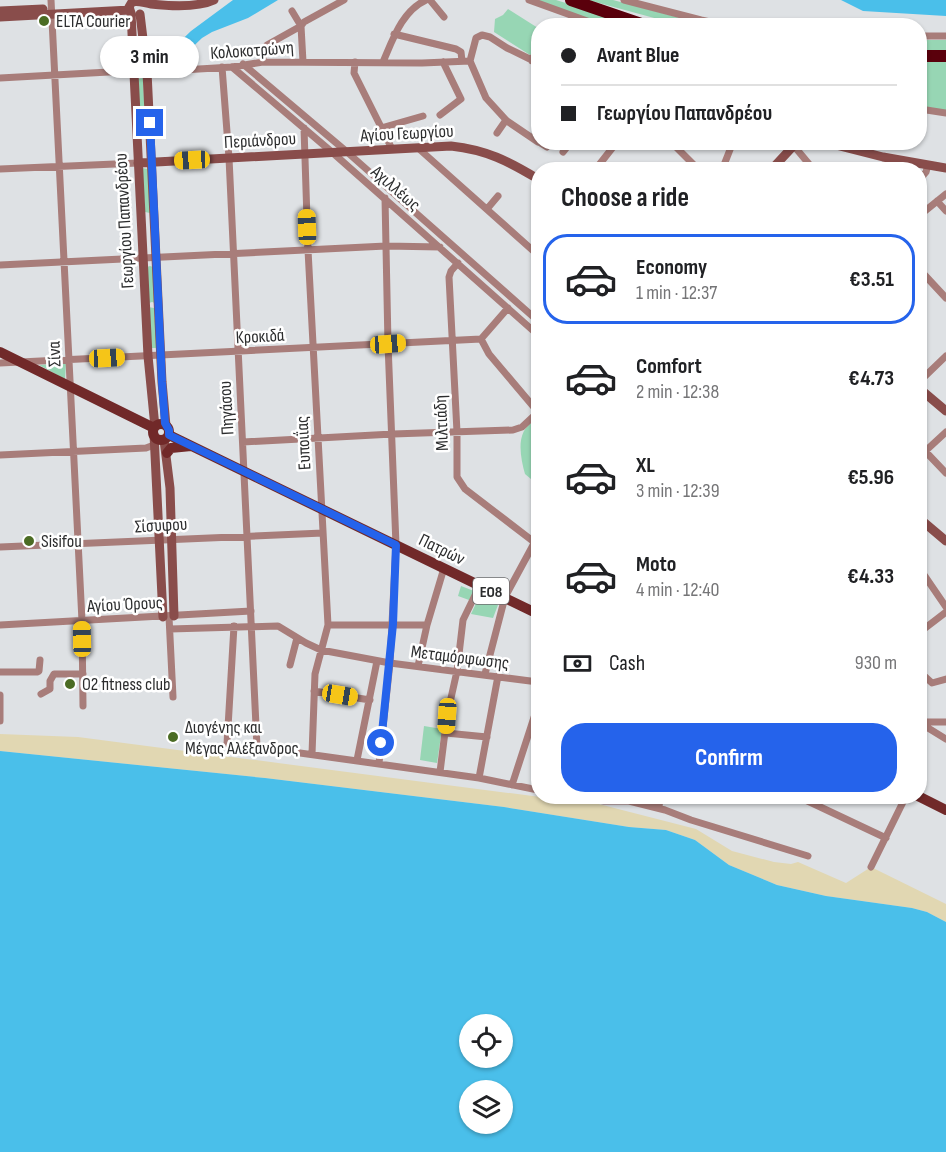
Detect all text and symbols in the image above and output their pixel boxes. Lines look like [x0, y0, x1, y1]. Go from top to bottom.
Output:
place label: ELTA Courier [56, 11, 131, 32]
marker: ELTA Courier [37, 14, 51, 28]
callout: 3 min [100, 36, 200, 78]
street label: Κολοκοτρώνη [210, 37, 294, 64]
text: Avant Blue [597, 42, 679, 69]
text: 3 min [130, 45, 169, 69]
text: Γεωργίου Παπανδρέου [597, 100, 772, 127]
route end [136, 109, 163, 136]
street label: Αγίου Γεωργίου [359, 121, 454, 146]
street label: Περιάνδρου [223, 128, 297, 153]
car [174, 150, 210, 170]
street label: Γεωργίου Παπανδρέου [110, 153, 139, 289]
street label: Αχιλλέως [366, 161, 425, 215]
text: Choose a ride [561, 182, 689, 214]
car [297, 209, 317, 245]
icon: car [564, 252, 618, 306]
text: Economy [636, 254, 707, 281]
text: €3.51 [849, 266, 894, 293]
text: 1 min · 12:37 [636, 281, 717, 305]
street label: Κροκιδά [235, 325, 285, 348]
car [369, 334, 407, 354]
street label: Σίνα [44, 340, 65, 367]
car [89, 348, 125, 368]
icon: car [564, 351, 618, 405]
text: Comfort [636, 353, 702, 380]
text: €4.73 [848, 365, 894, 392]
street label: Πηγάσου [215, 380, 238, 436]
text: 2 min · 12:38 [636, 380, 719, 404]
street label: Μιλτιάδη [430, 395, 453, 451]
street label: Ευποιΐας [292, 415, 315, 470]
icon: car [564, 450, 618, 504]
text: XL [636, 452, 655, 479]
text: €5.96 [847, 464, 894, 491]
text: 3 min · 12:39 [636, 479, 720, 503]
street label: Σίσυφου [134, 514, 188, 537]
street label: Πατρών [415, 529, 468, 570]
place label: Sisifou [41, 531, 82, 552]
marker: Sisifou [22, 534, 36, 548]
icon: car [564, 549, 618, 603]
text: Moto [636, 551, 676, 578]
text: €4.33 [847, 563, 894, 590]
road number: ΕΟ8 [473, 578, 509, 604]
text: 4 min · 12:40 [636, 578, 720, 602]
street label: Αγίου Όρους [86, 592, 163, 617]
car [73, 621, 91, 657]
street label: Μεταμόρφωσης [410, 641, 510, 674]
icon: cash [561, 647, 594, 680]
text: Cash [609, 650, 645, 677]
text: 930 m [855, 651, 897, 675]
place label: O2 fitness club [82, 674, 171, 695]
marker: O2 fitness club [63, 677, 77, 691]
car [321, 683, 359, 707]
car [437, 697, 457, 735]
place label: Διογένης και Μέγας Αλέξανδρος [185, 717, 299, 759]
button: Confirm [561, 723, 897, 792]
route start [367, 729, 394, 756]
marker: Διογένης και Μέγας Αλέξανδρος [166, 730, 180, 744]
map controls [459, 1014, 513, 1134]
button: locate [459, 1014, 513, 1068]
button: layers [459, 1080, 513, 1134]

